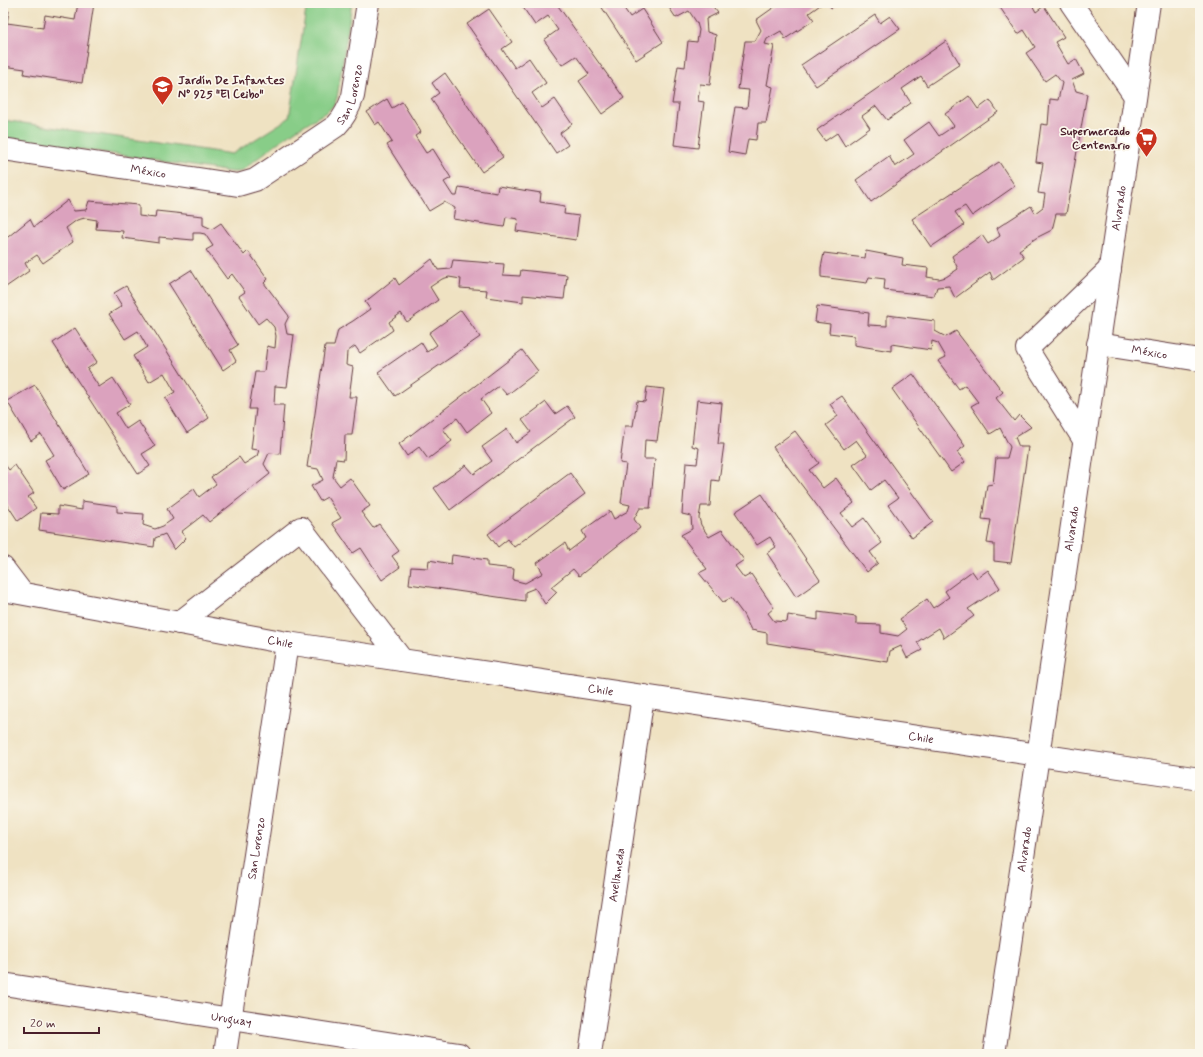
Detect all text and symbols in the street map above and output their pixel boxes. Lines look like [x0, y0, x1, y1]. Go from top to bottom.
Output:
street label: San Lorenzo [333, 63, 367, 129]
place label: Jardín De Infantes Nº 925 "El Ceibo" [178, 73, 285, 103]
school or university icon: Jardín De Infantes Nº 925 "El Ceibo" [149, 74, 175, 107]
place label: Supermercado Centenario [1060, 124, 1130, 154]
supermarket icon: Supermercado Centenario [1133, 125, 1159, 158]
street label: México [129, 162, 167, 183]
street label: Alvarado [1108, 185, 1131, 232]
street label: México [1130, 342, 1168, 364]
street label: Alvarado [1061, 505, 1084, 553]
street label: Chile [266, 632, 294, 653]
street label: Chile [587, 681, 614, 701]
street label: Chile [907, 729, 935, 748]
street label: San Lorenzo [244, 816, 270, 881]
street label: Alvarado [1014, 826, 1036, 873]
street label: Avellaneda [606, 847, 629, 903]
scale bar [24, 1009, 99, 1035]
street label: Uruguay [210, 1009, 253, 1031]
text: 20 m [30, 1016, 56, 1032]

